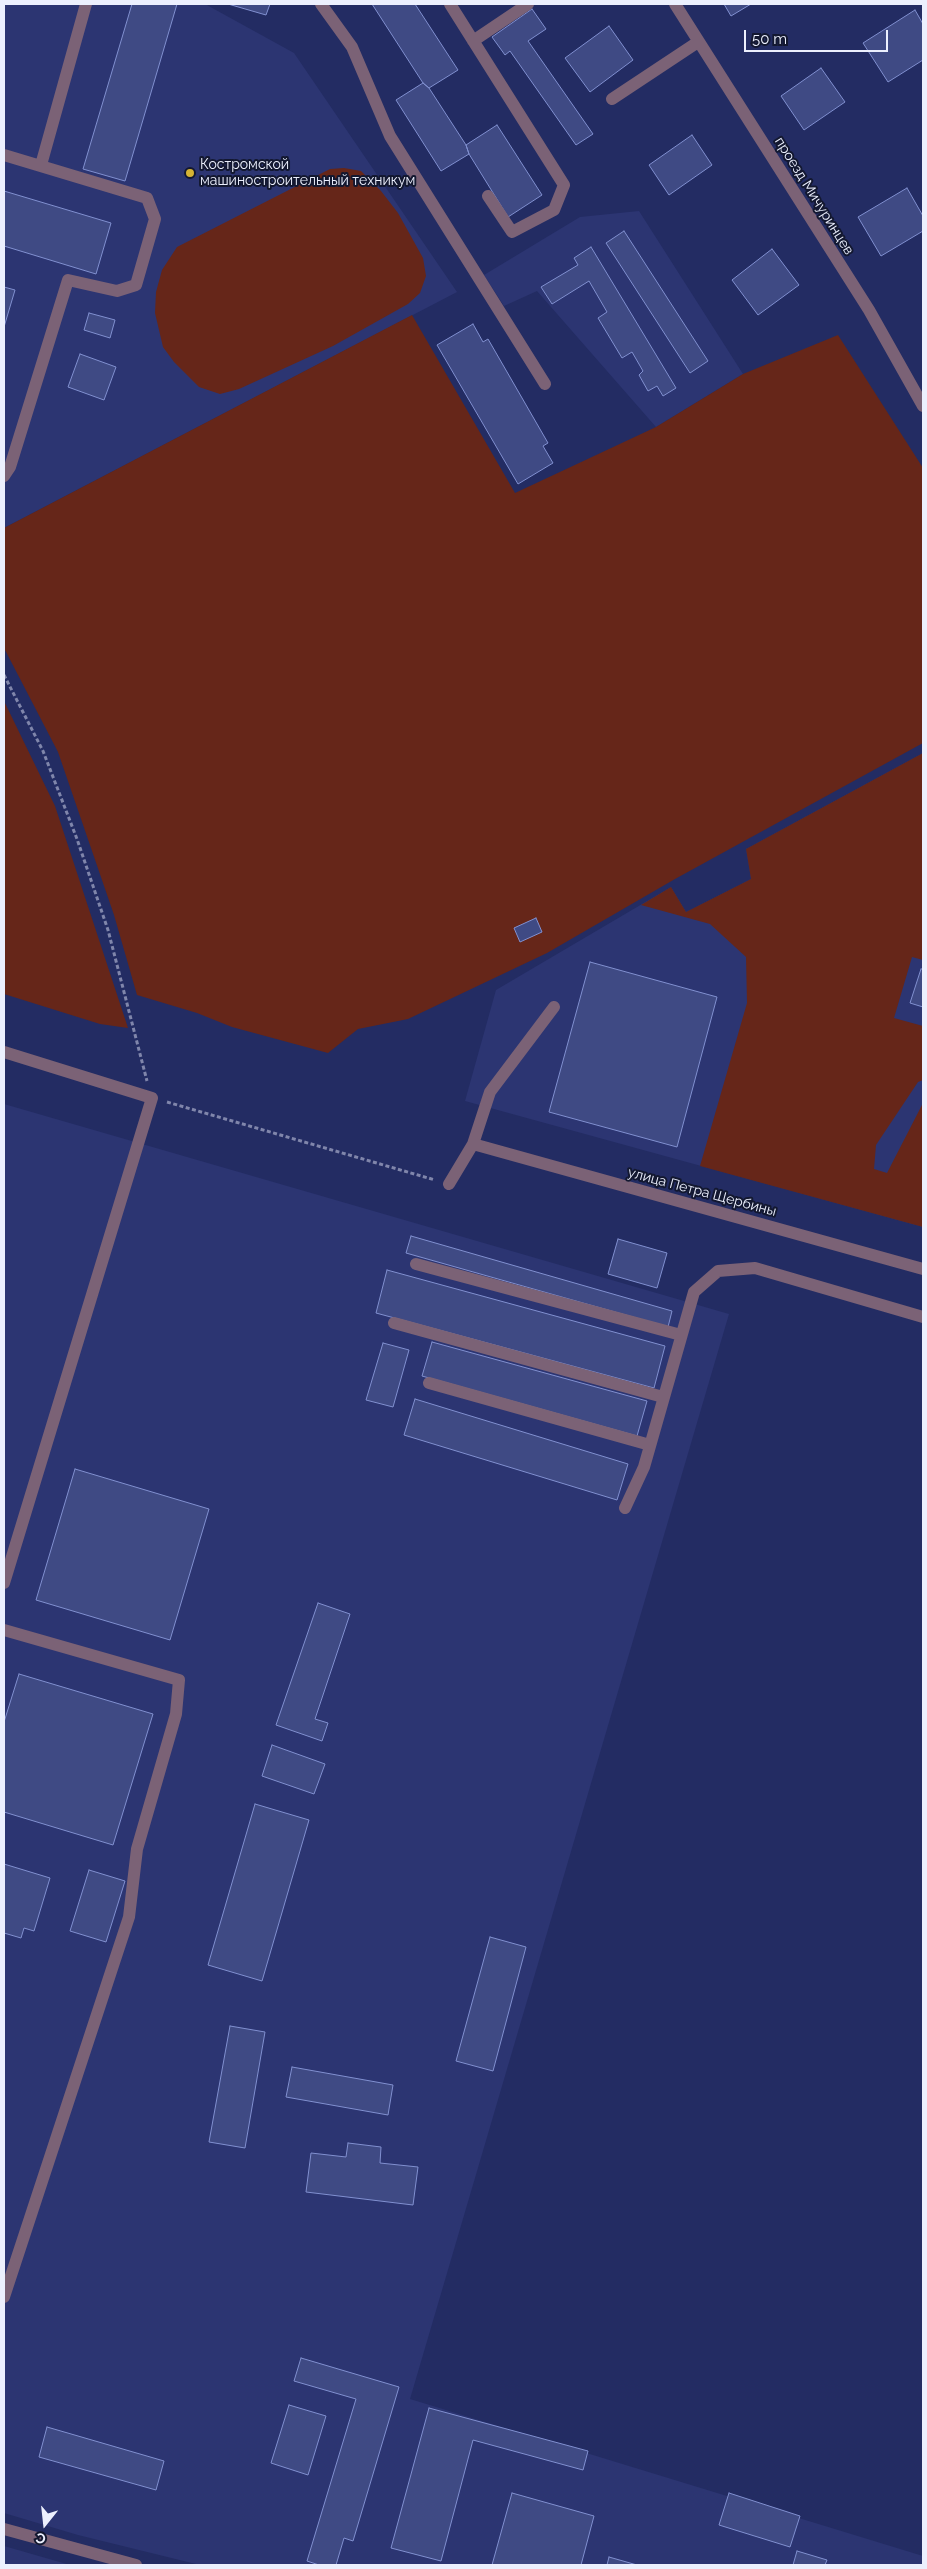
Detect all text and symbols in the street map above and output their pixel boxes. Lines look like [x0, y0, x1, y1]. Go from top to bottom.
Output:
scale bar [747, 20, 891, 52]
text: 50 m [752, 30, 787, 48]
street label: проезд Мичуринцев [771, 134, 857, 258]
place label: Костромской машиностроительный техникум [200, 157, 415, 190]
marker: Костромской машиностроительный техникум [184, 167, 196, 179]
street label: улица Петра Щербины [626, 1164, 778, 1220]
north arrow [20, 2499, 70, 2549]
text: С [34, 2529, 48, 2547]

